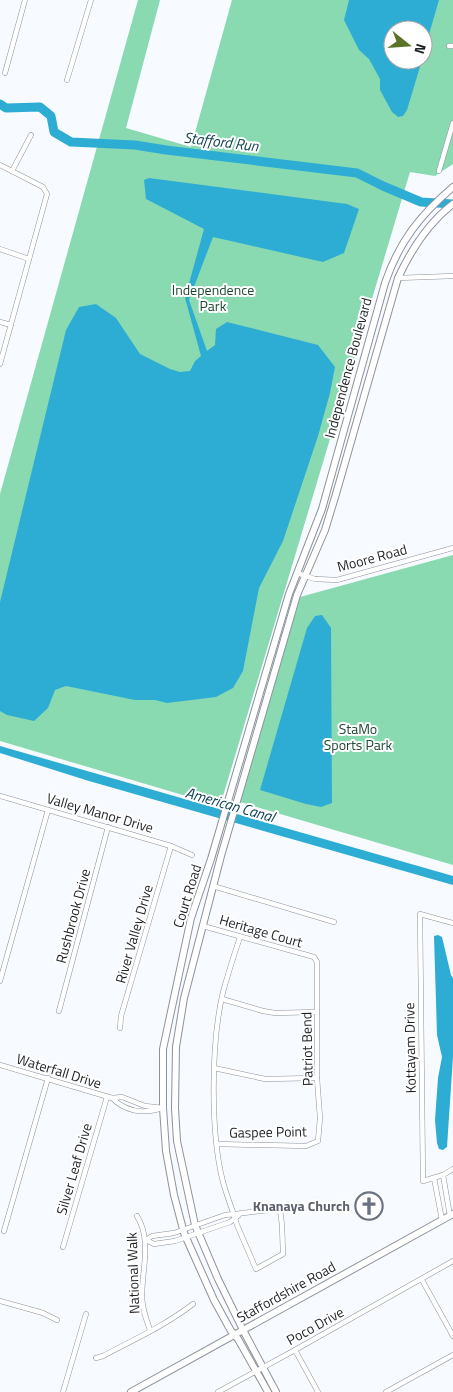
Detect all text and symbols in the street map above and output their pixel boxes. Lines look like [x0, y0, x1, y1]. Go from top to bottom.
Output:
north arrow [383, 20, 433, 70]
text: N [409, 41, 432, 57]
water label: Stafford Run [182, 126, 260, 158]
park label: Independence Park [172, 279, 254, 316]
street label: Independence Boulevard [319, 295, 376, 441]
street label: Moore Road [335, 538, 409, 577]
park label: StaMo Sports Park [324, 718, 393, 755]
water label: American Canal [183, 781, 279, 829]
street label: Valley Manor Drive [44, 787, 156, 838]
street label: Court Road [167, 861, 206, 930]
street label: Rushbrook Drive [50, 866, 95, 966]
street label: River Valley Drive [109, 882, 158, 986]
street label: Heritage Court [217, 909, 305, 952]
street label: Kottayam Drive [398, 1002, 421, 1094]
street label: Patriot Bend [295, 1012, 318, 1086]
street label: Waterfall Drive [14, 1048, 104, 1093]
street label: Gaspee Point [229, 1120, 307, 1143]
street label: Silver Leaf Drive [50, 1121, 97, 1217]
church icon: Knanaya Church [354, 1191, 384, 1221]
place label: Knanaya Church [253, 1195, 350, 1216]
street label: National Walk [121, 1231, 144, 1314]
street label: Staffordshire Road [232, 1256, 339, 1327]
street label: Poco Drive [282, 1301, 347, 1350]

